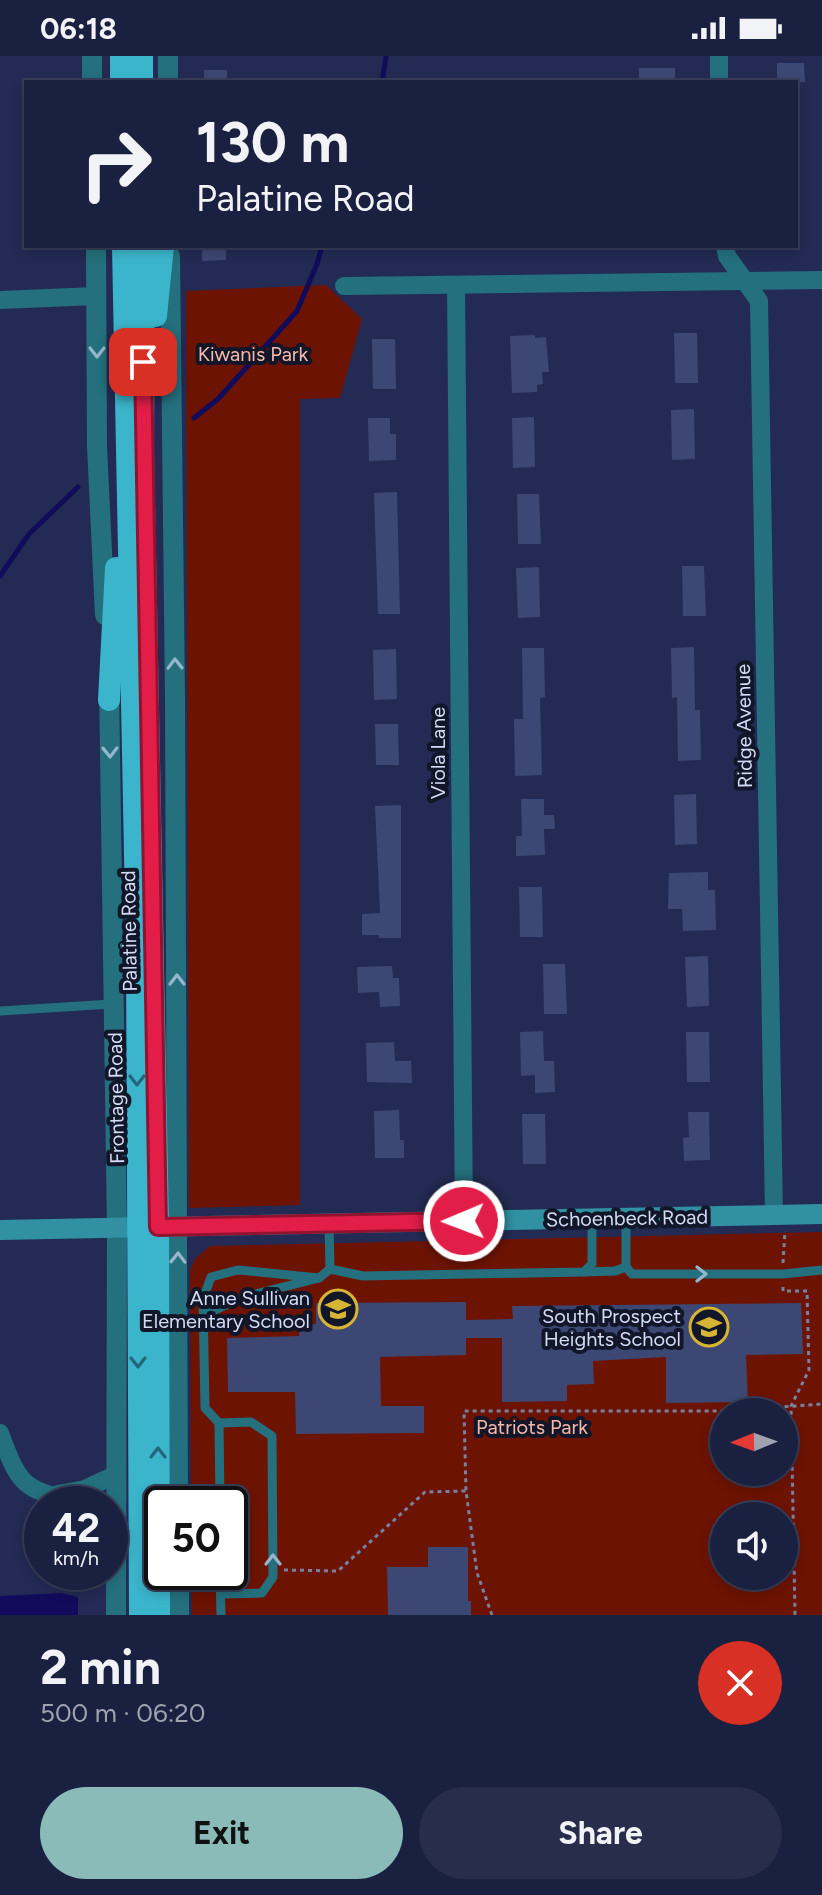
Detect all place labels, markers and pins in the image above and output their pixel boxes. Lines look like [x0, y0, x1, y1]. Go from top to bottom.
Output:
pin [109, 328, 177, 396]
place label: Anne Sullivan Elementary School [142, 1286, 310, 1333]
school or university icon: Anne Sullivan Elementary School [317, 1288, 359, 1330]
place label: South Prospect Heights School [542, 1304, 681, 1351]
school or university icon: South Prospect Heights School [688, 1306, 730, 1348]

